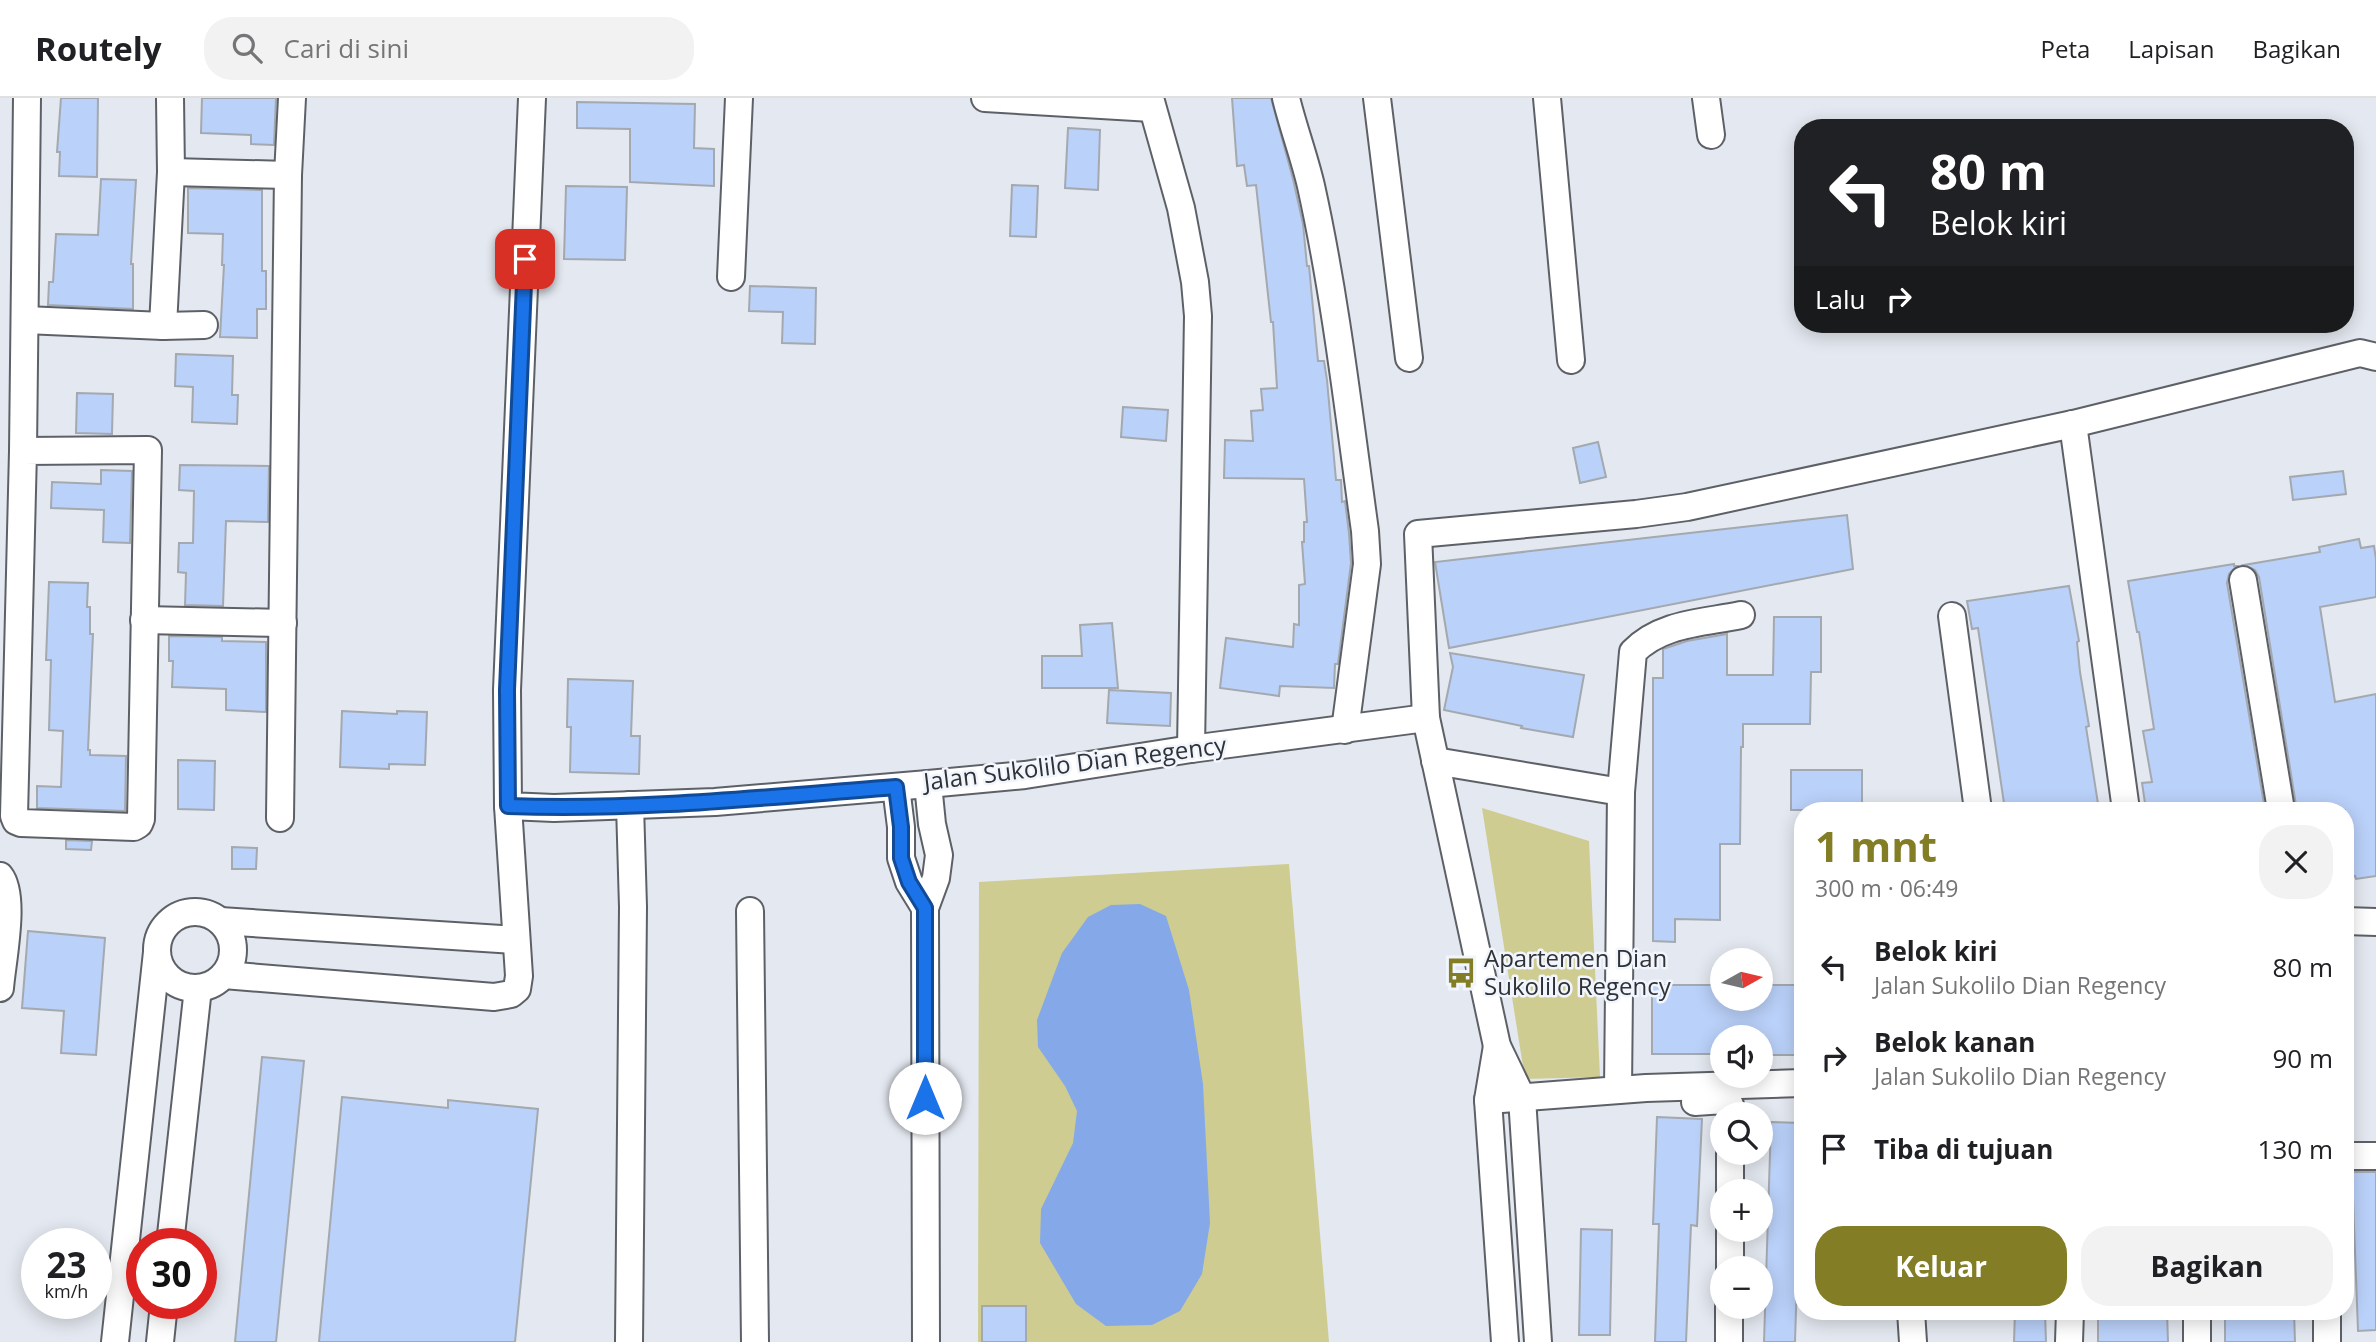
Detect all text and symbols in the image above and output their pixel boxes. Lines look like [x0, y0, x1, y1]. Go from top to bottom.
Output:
search box [204, 17, 694, 80]
text: Routely [35, 26, 162, 71]
icon: search [228, 29, 266, 67]
text: Cari di sini [284, 30, 409, 66]
text: Peta [2040, 32, 2090, 65]
text: Lapisan [2128, 32, 2214, 65]
text: Bagikan [2252, 32, 2341, 65]
text: 80 m [1930, 138, 2047, 204]
icon: left [1815, 147, 1906, 238]
text: Belok kiri [1930, 201, 2067, 244]
pin [495, 229, 555, 289]
icon: arrive [506, 240, 544, 278]
icon: right [1880, 280, 1918, 318]
text: Lalu [1815, 281, 1866, 317]
street label: Jalan Sukolilo Dian Regency [920, 727, 1229, 798]
text: 1 mnt [1815, 817, 1937, 874]
button: close [2259, 825, 2333, 899]
text: 300 m · 06:49 [1815, 872, 1958, 904]
text: Belok kiri [1874, 933, 1998, 969]
place label: Apartemen Dian Sukolilo Regency [1484, 941, 1672, 1002]
north arrow [1710, 948, 1773, 1012]
map controls [1710, 948, 1773, 1319]
icon: left [1815, 948, 1853, 986]
text: 80 m [2272, 949, 2333, 985]
bus stop icon: Apartemen Dian Sukolilo Regency [1444, 956, 1478, 990]
text: Jalan Sukolilo Dian Regency [1874, 969, 2166, 1001]
text: Belok kanan [1874, 1024, 2035, 1060]
button: sound [1710, 1025, 1773, 1088]
icon: right [1815, 1039, 1853, 1077]
text: 90 m [2272, 1040, 2333, 1076]
text: Jalan Sukolilo Dian Regency [1874, 1060, 2166, 1092]
position arrow [888, 1061, 962, 1135]
button: search [1710, 1102, 1773, 1165]
icon: arrive [1815, 1130, 1853, 1168]
text: Tiba di tujuan [1874, 1131, 2053, 1167]
text: 130 m [2258, 1131, 2333, 1167]
button: + [1710, 1179, 1773, 1242]
button: Keluar [1815, 1226, 2067, 1306]
button: Bagikan [2081, 1226, 2333, 1306]
speed limit sign: 30 [126, 1228, 217, 1319]
text: 23 [46, 1241, 87, 1288]
button: − [1710, 1256, 1773, 1319]
text: km/h [45, 1279, 88, 1303]

